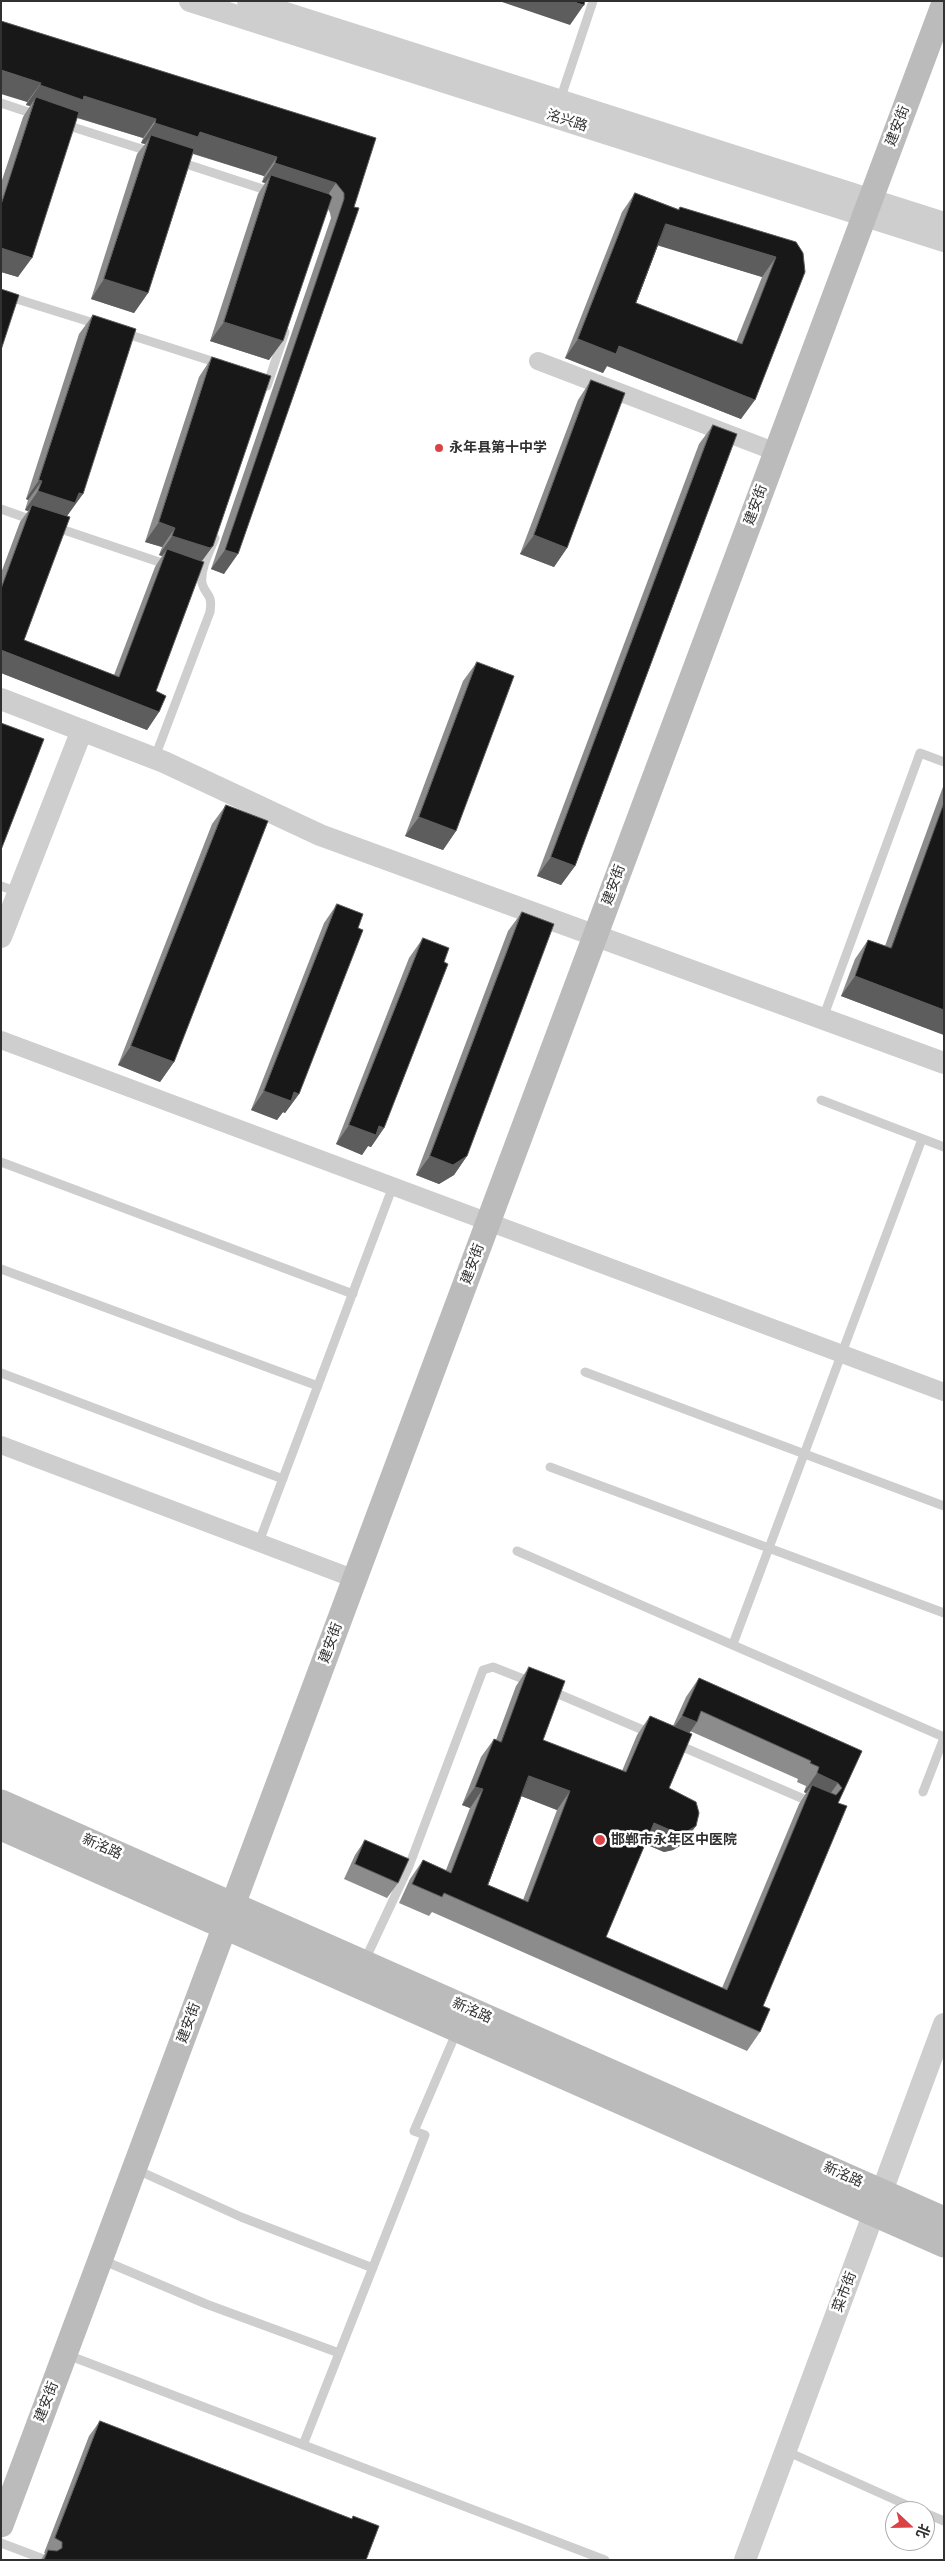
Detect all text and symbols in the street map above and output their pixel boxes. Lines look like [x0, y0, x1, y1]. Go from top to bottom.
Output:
street label: 建安街 [883, 103, 913, 149]
street label: 洺兴路 [544, 107, 590, 135]
place label: 永年县第十中学 [449, 440, 547, 456]
marker: 永年县第十中学 [433, 442, 445, 454]
street label: 建安街 [741, 482, 771, 528]
street label: 建安街 [599, 862, 629, 908]
street label: 建安街 [458, 1241, 488, 1287]
street label: 建安街 [316, 1620, 346, 1666]
street label: 新洺路 [79, 1831, 125, 1863]
place label: 邯郸市永年区中医院 [611, 1832, 737, 1848]
marker: 邯郸市永年区中医院 [593, 1833, 607, 1847]
street label: 新洺路 [449, 1995, 495, 2027]
street label: 建安街 [174, 2000, 204, 2046]
street label: 新洺路 [820, 2159, 866, 2191]
street label: 菜市街 [830, 2269, 860, 2315]
street label: 建安街 [32, 2379, 62, 2425]
north arrow [885, 2501, 935, 2551]
text: 北 [913, 2522, 933, 2540]

